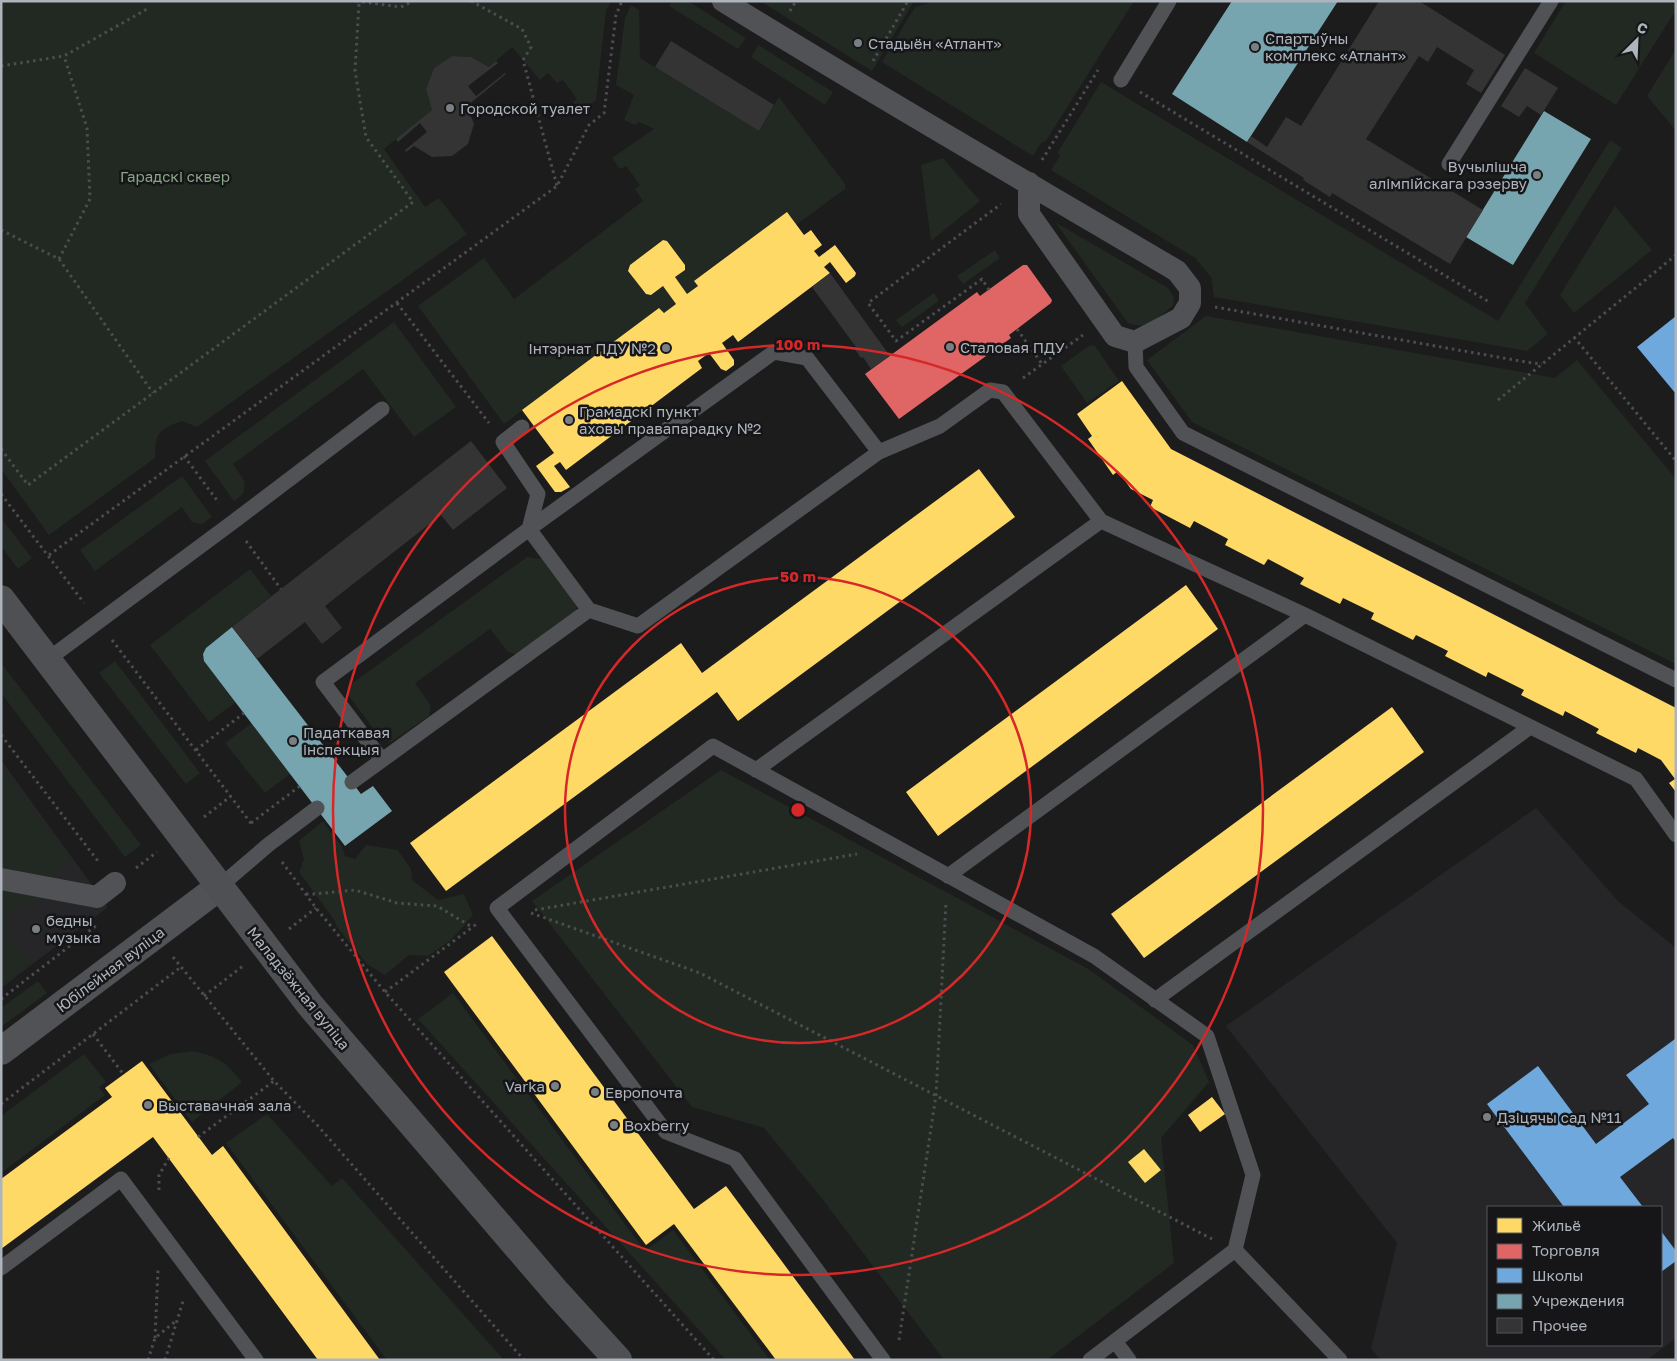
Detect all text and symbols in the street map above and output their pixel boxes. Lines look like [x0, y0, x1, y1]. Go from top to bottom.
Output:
north arrow [1612, 15, 1662, 65]
text: С [1634, 18, 1651, 37]
place label: Спартыўны комплекс «Атлант» [1265, 29, 1406, 64]
place label: Стадыён «Атлант» [868, 34, 1002, 52]
marker: Стадыён «Атлант» [852, 37, 864, 49]
marker: Спартыўны комплекс «Атлант» [1249, 41, 1261, 53]
place label: Городской туалет [460, 99, 591, 117]
marker: Городской туалет [444, 102, 456, 114]
place label: Вучылішча алімпійскага рэзерву [1369, 157, 1528, 192]
park label: Гарадскі сквер [120, 167, 230, 185]
marker: Вучылішча алімпійскага рэзерву [1531, 169, 1543, 181]
text: 100 m [776, 335, 820, 353]
place label: Сталовая ПДУ [960, 338, 1065, 356]
place label: Інтэрнат ПДУ №2 [528, 339, 656, 357]
marker: Сталовая ПДУ [944, 341, 956, 353]
marker: Інтэрнат ПДУ №2 [660, 342, 672, 354]
place label: Грамадскі пункт аховы правапарадку №2 [579, 402, 762, 437]
marker: Грамадскі пункт аховы правапарадку №2 [563, 414, 575, 426]
text: 50 m [780, 567, 816, 585]
place label: Падаткавая інспекцыя [303, 723, 390, 758]
marker: Падаткавая інспекцыя [287, 735, 299, 747]
centre of rings [789, 801, 807, 819]
place label: бедны музыка [46, 911, 101, 946]
street label: Юбілейная вуліца [52, 922, 168, 1016]
marker: бедны музыка [30, 923, 42, 935]
street label: Маладзёжная вуліца [244, 923, 354, 1053]
place label: Varka [505, 1077, 545, 1095]
marker: Varka [549, 1080, 561, 1092]
place label: Европочта [605, 1083, 683, 1101]
marker: Европочта [589, 1086, 601, 1098]
place label: Выставачная зала [158, 1096, 292, 1114]
marker: Выставачная зала [142, 1099, 154, 1111]
place label: Дзіцячы сад №11 [1497, 1108, 1621, 1126]
marker: Дзіцячы сад №11 [1481, 1111, 1493, 1123]
place label: Boxberry [624, 1116, 690, 1134]
marker: Boxberry [608, 1119, 620, 1131]
legend [1487, 1206, 1662, 1346]
text: Жильё [1532, 1216, 1581, 1234]
text: Торговля [1532, 1241, 1600, 1259]
text: Школы [1532, 1266, 1583, 1284]
text: Учреждения [1532, 1291, 1624, 1309]
text: Прочее [1532, 1316, 1588, 1334]

